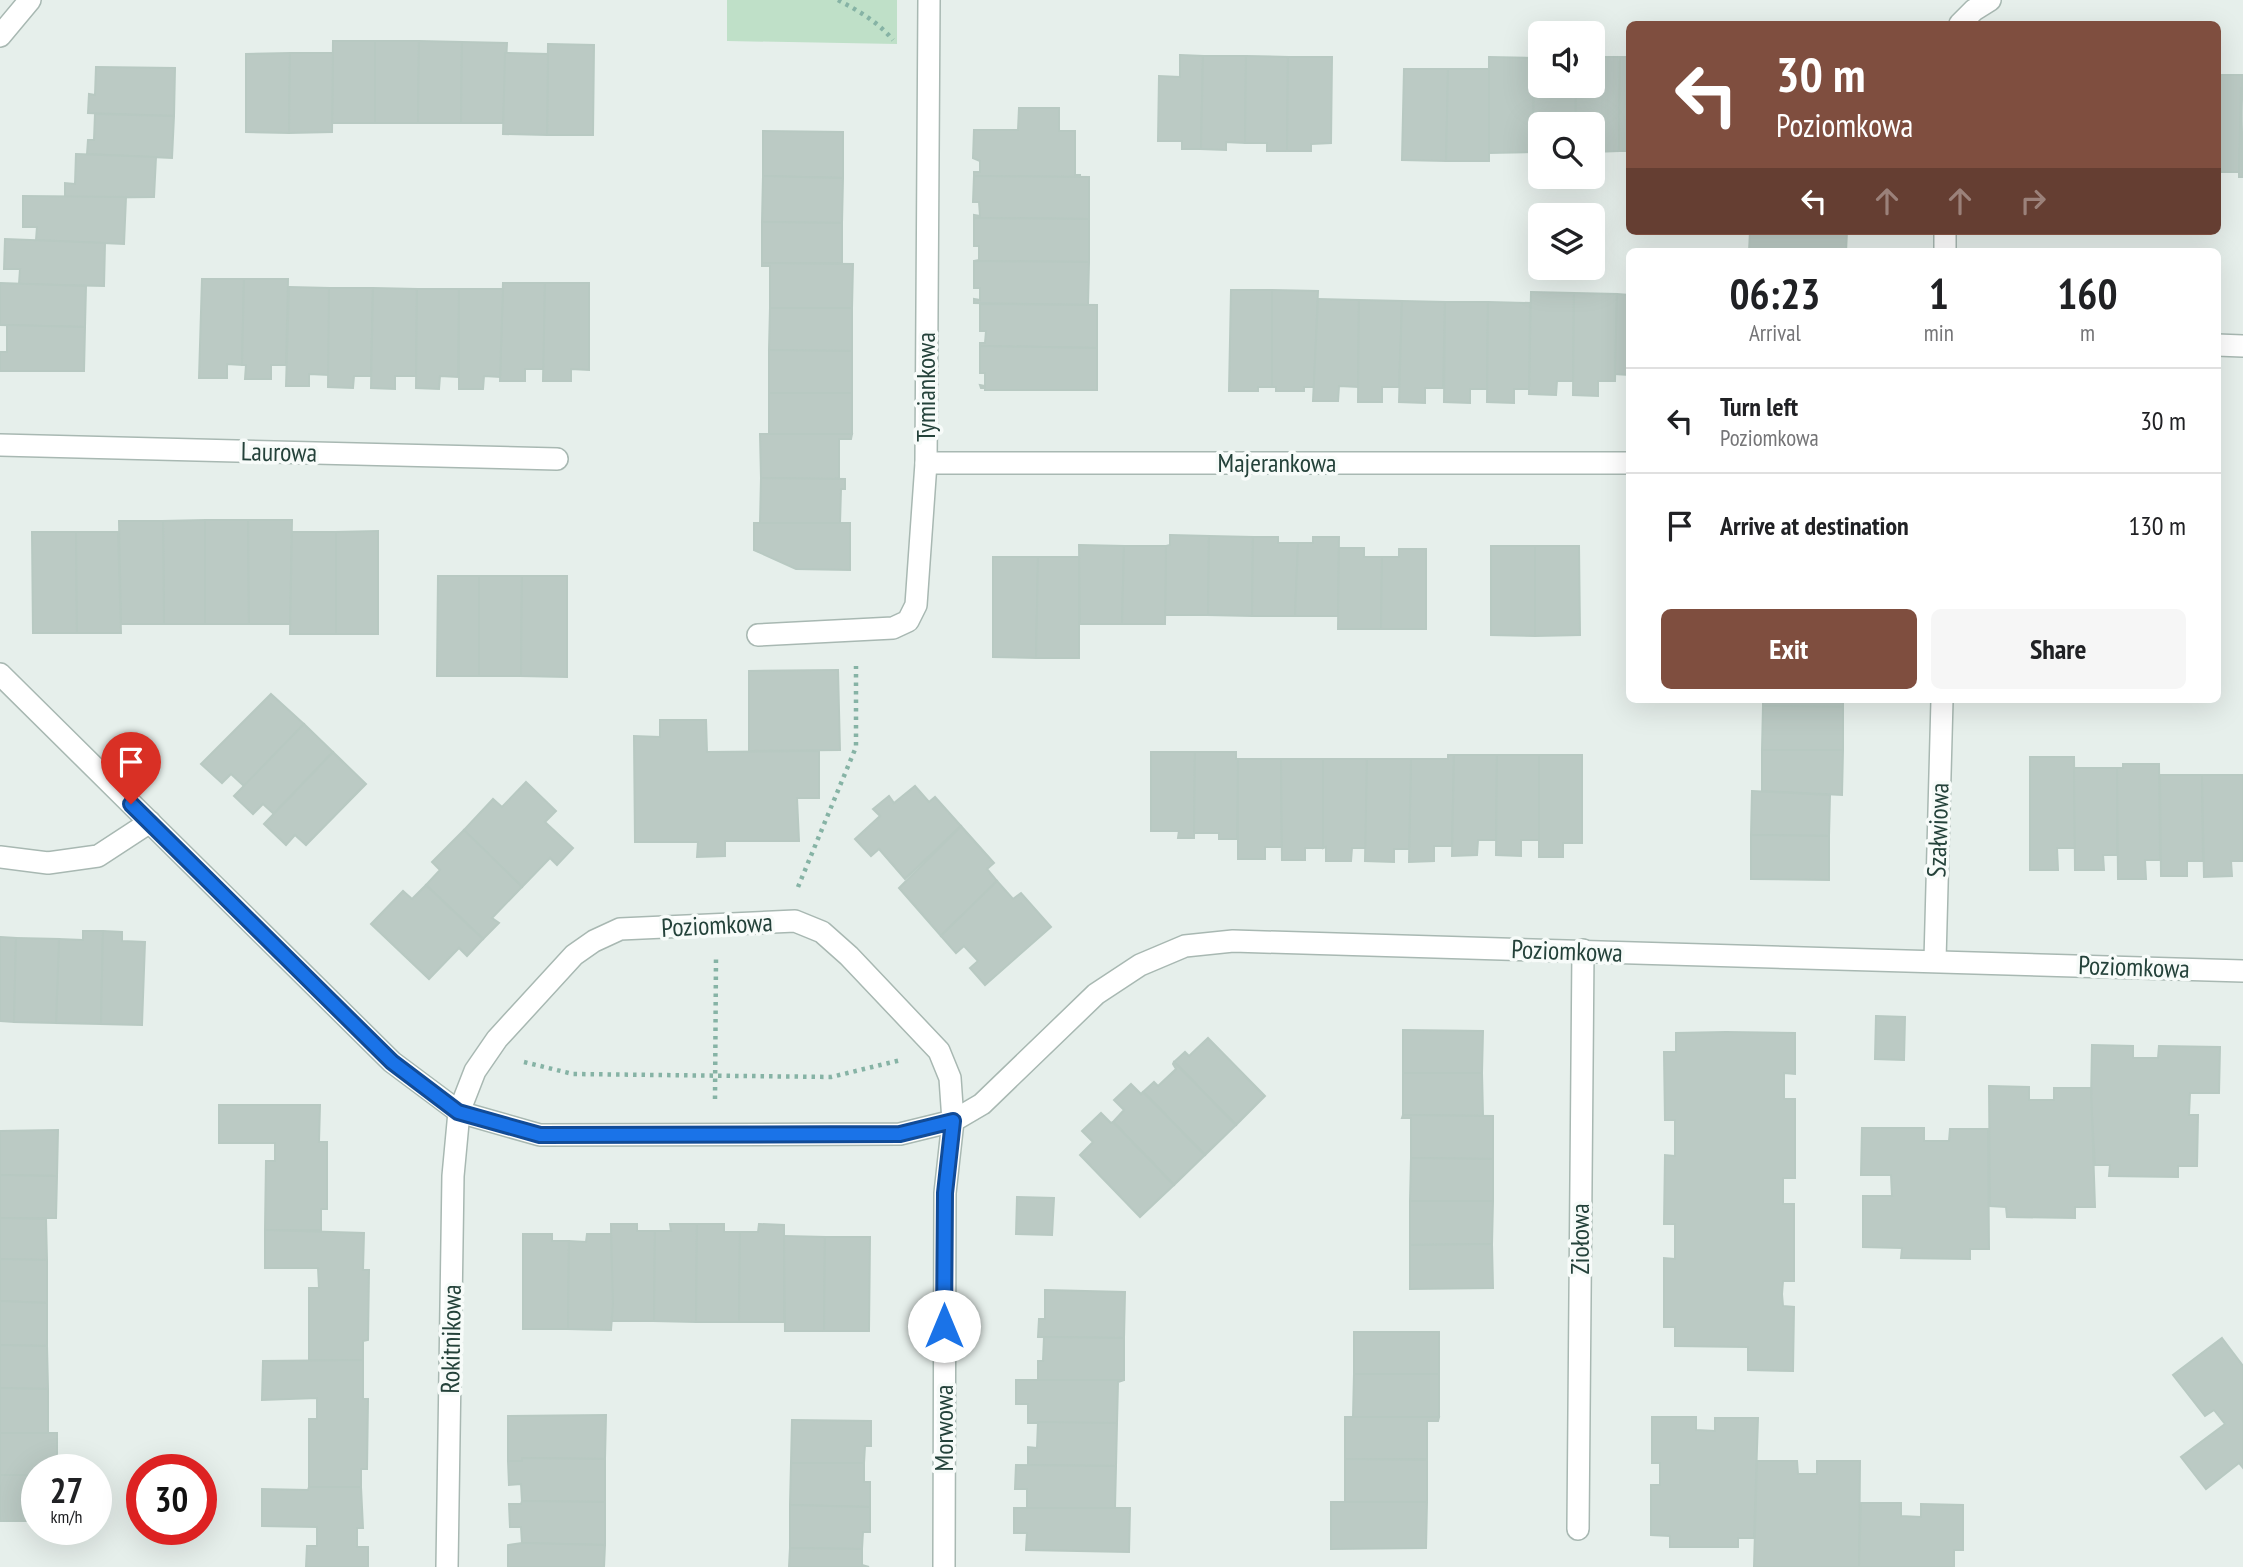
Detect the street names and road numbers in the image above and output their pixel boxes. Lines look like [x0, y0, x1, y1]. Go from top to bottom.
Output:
street label: Tymiankowa [909, 332, 942, 442]
street label: Laurowa [241, 434, 317, 469]
street label: Majerankowa [1218, 446, 1336, 479]
street label: Szałwiowa [1919, 782, 1956, 878]
street label: Poziomkowa [660, 905, 774, 944]
street label: Poziomkowa [1511, 932, 1623, 969]
street label: Poziomkowa [2078, 948, 2190, 985]
street label: Ziołowa [1563, 1203, 1596, 1275]
street label: Rokitnikowa [433, 1284, 468, 1394]
street label: Morwowa [927, 1385, 960, 1471]

